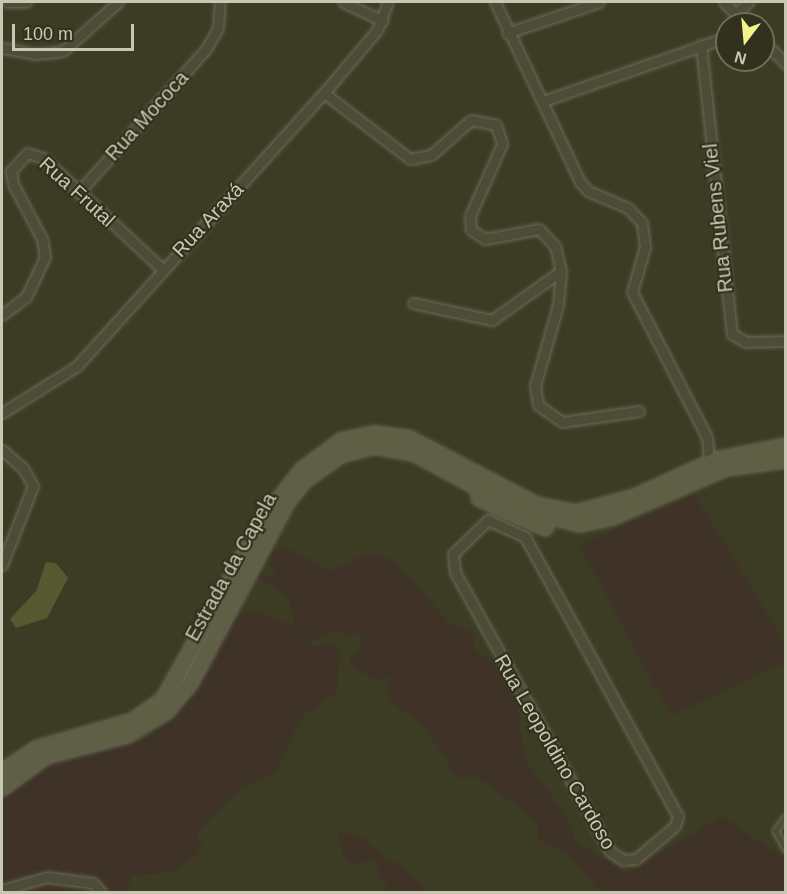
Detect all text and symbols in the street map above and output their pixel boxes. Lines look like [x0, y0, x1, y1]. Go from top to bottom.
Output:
scale bar [15, 12, 136, 50]
north arrow [715, 12, 775, 72]
text: 100 m [23, 24, 73, 44]
text: N [733, 48, 748, 68]
street label: Rua Mococa [101, 66, 193, 166]
street label: Rua Rubens Viel [698, 142, 738, 294]
street label: Rua Frutal [34, 152, 120, 232]
street label: Rua Araxá [167, 177, 249, 263]
street label: Estrada da Capela [180, 489, 282, 645]
street label: Rua Leopoldino Cardoso [489, 650, 621, 854]

